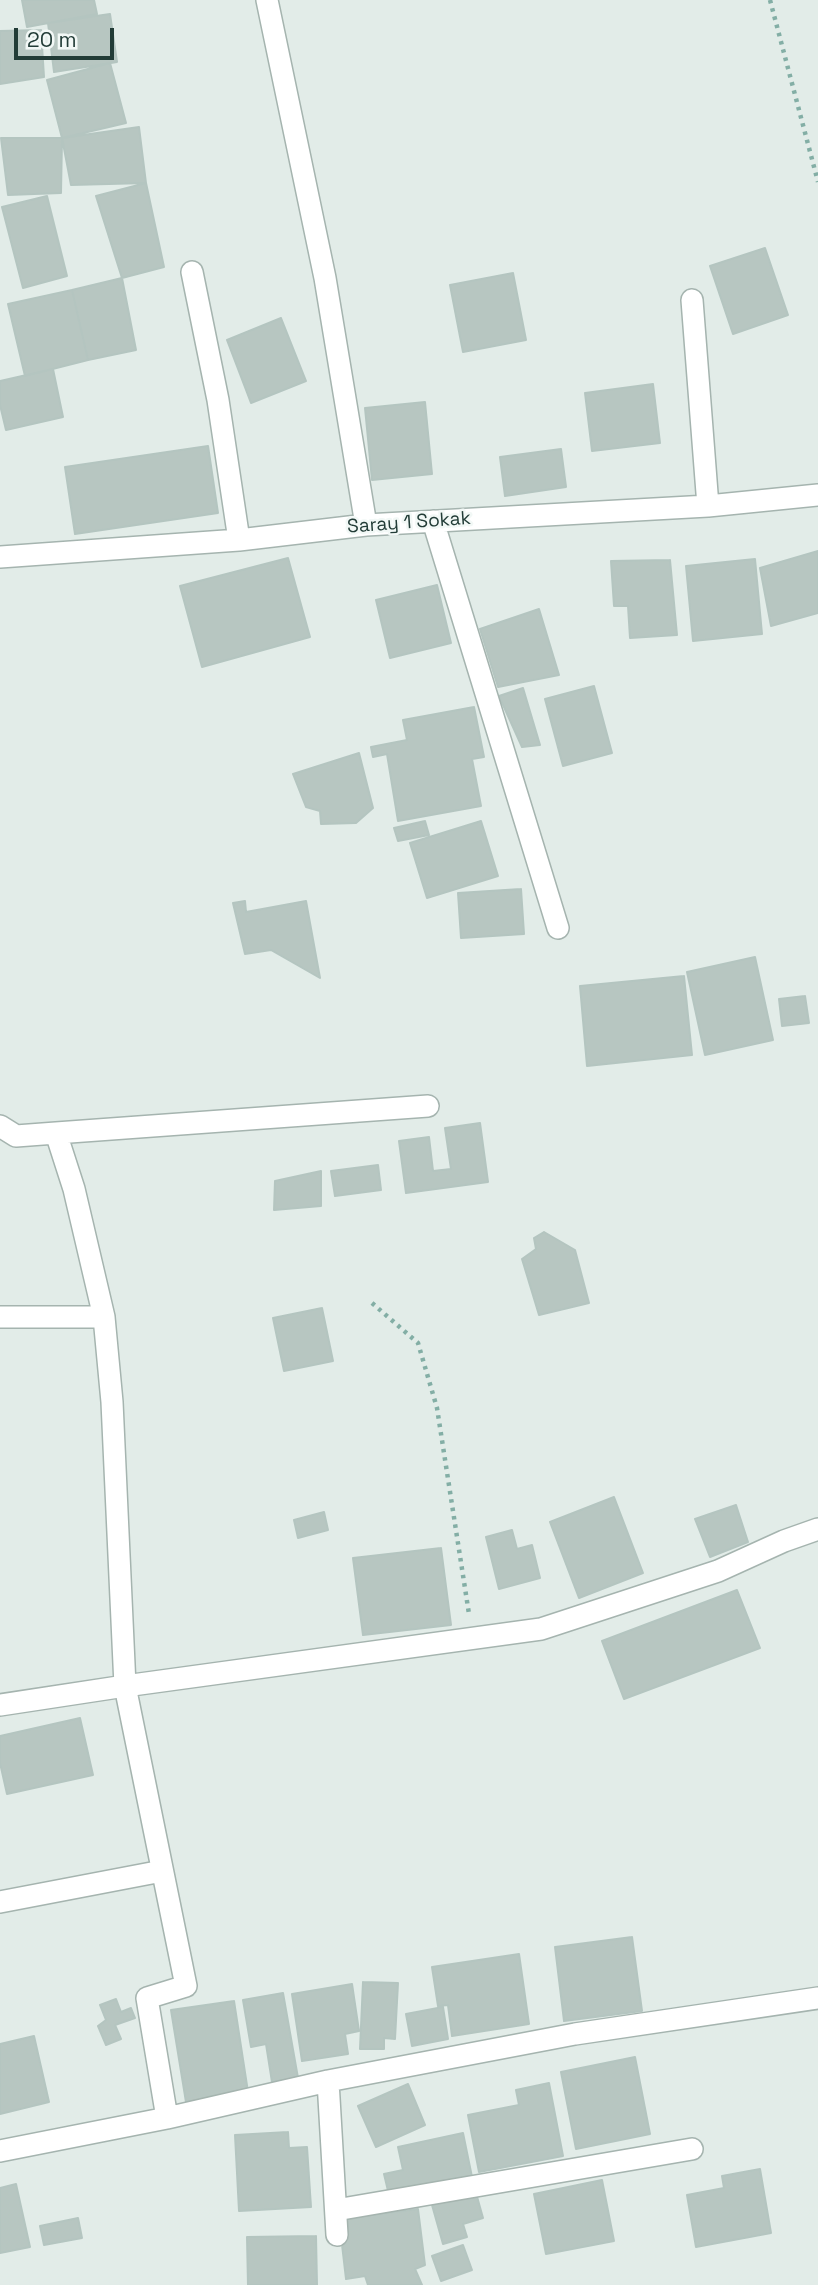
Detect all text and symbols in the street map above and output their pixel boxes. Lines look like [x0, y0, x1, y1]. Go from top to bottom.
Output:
scale bar [18, 14, 117, 58]
text: 20 m [27, 26, 77, 53]
street label: Saray 1 Sokak [346, 507, 472, 539]

